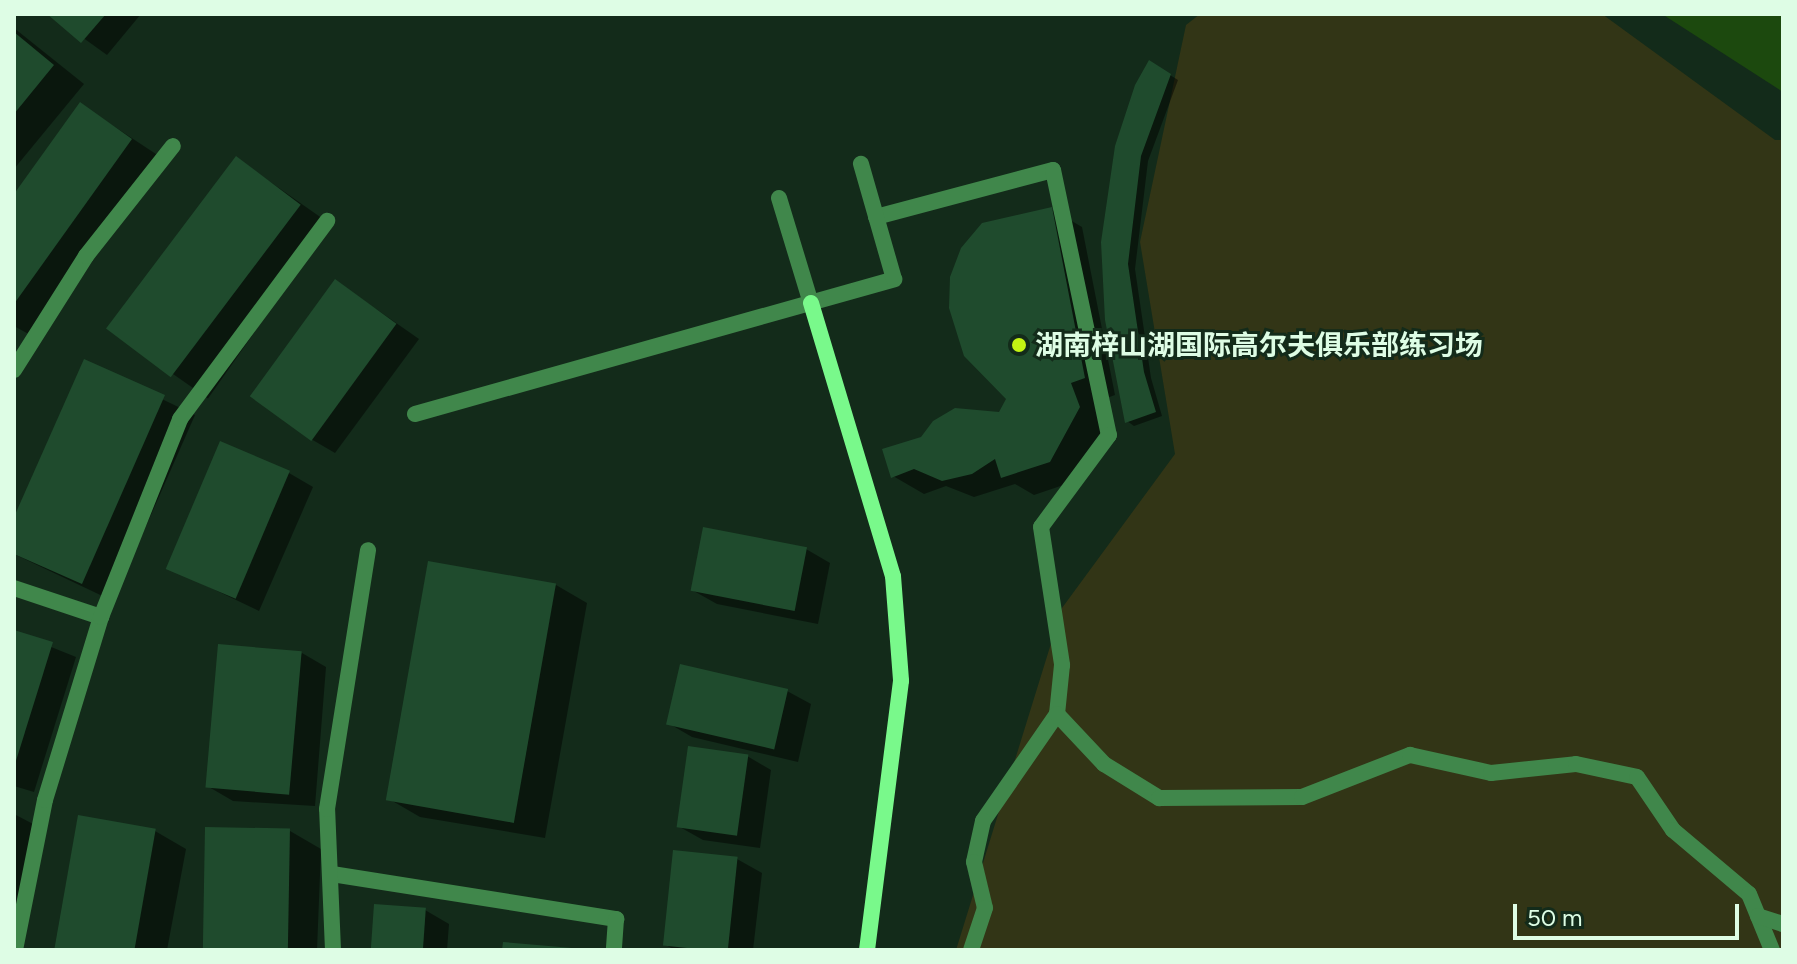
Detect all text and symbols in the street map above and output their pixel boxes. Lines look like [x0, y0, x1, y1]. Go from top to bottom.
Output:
place label: 湖南梓山湖国际高尔夫俱乐部练习场 [1035, 328, 1483, 362]
marker: 湖南梓山湖国际高尔夫俱乐部练习场 [1010, 336, 1028, 354]
scale bar [1517, 888, 1743, 938]
text: 50 m [1527, 903, 1583, 932]

